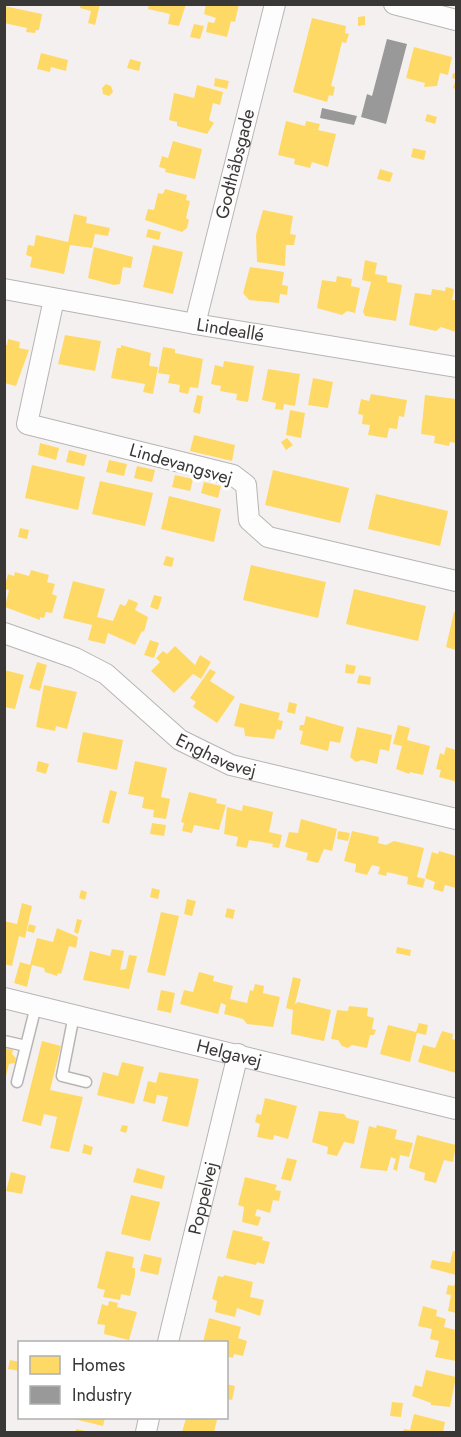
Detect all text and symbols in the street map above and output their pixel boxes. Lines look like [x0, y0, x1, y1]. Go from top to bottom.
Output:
street label: Godthåbsgade [209, 106, 261, 222]
street label: Lindeallé [195, 311, 266, 348]
street label: Lindevangsvej [126, 437, 236, 491]
street label: Enghavevej [171, 727, 259, 784]
street label: Helgavej [194, 1033, 265, 1074]
street label: Poppelvej [182, 1159, 224, 1237]
legend [18, 1341, 228, 1419]
text: Homes [72, 1352, 125, 1378]
text: Industry [72, 1382, 132, 1408]

